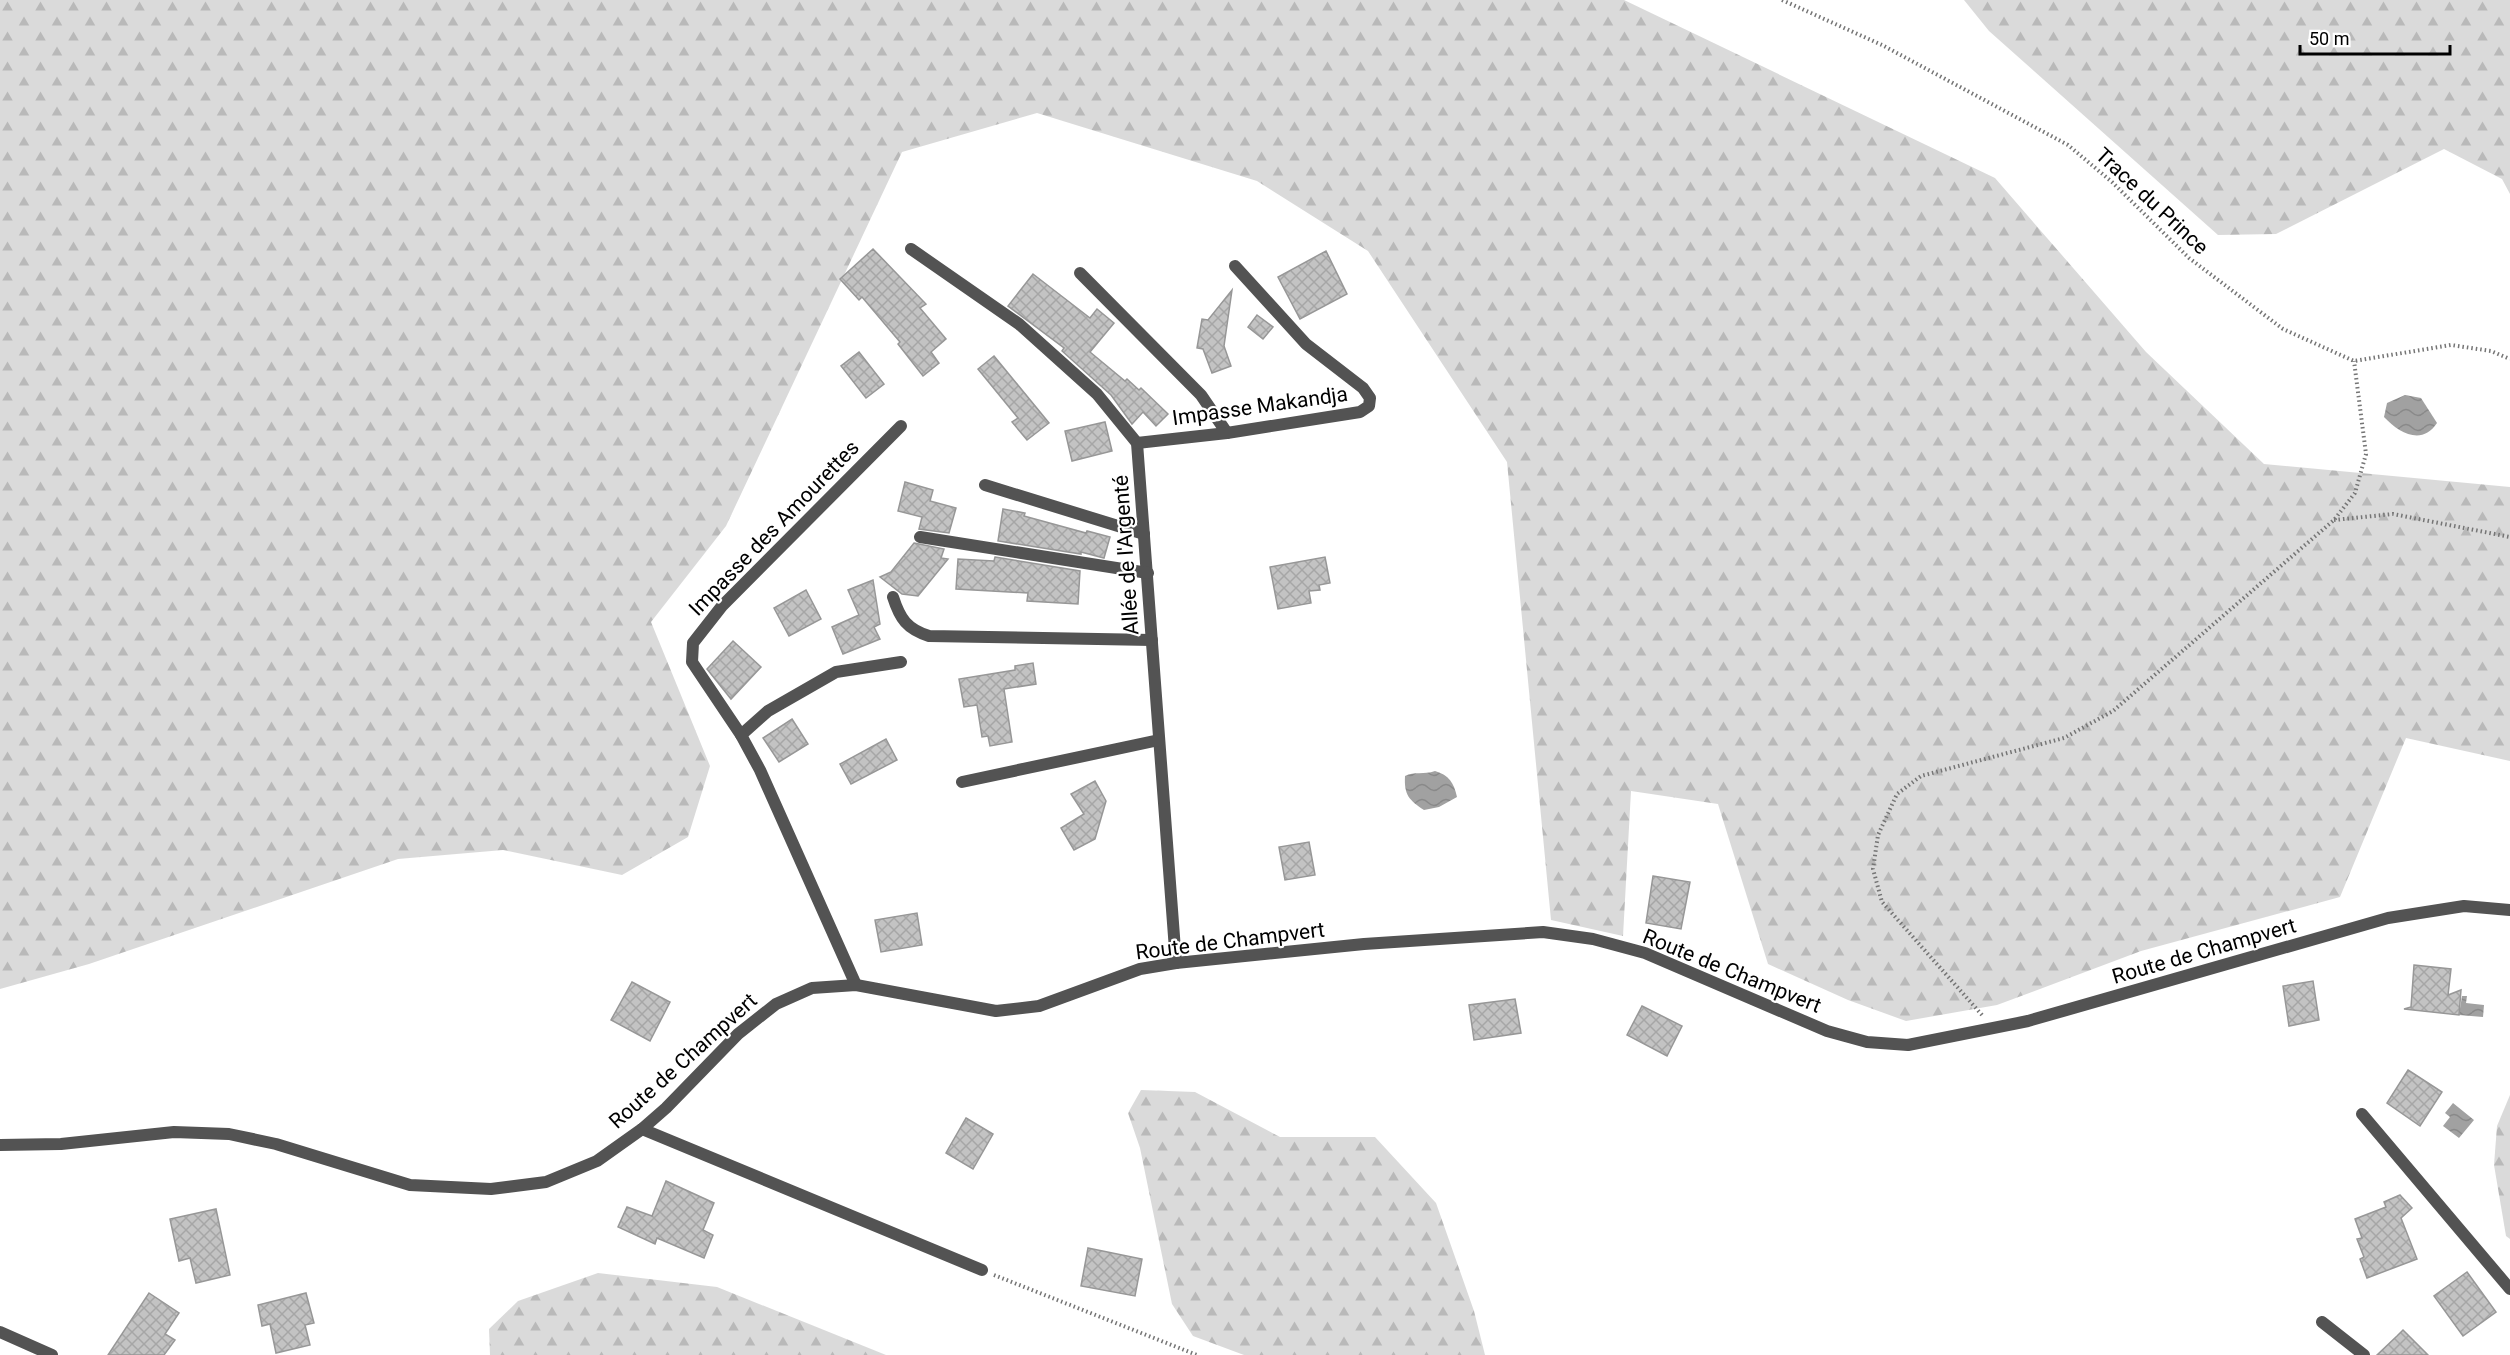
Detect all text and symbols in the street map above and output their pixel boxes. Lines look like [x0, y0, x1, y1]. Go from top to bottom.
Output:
scale bar [2300, 18, 2450, 56]
text: 50 m [2309, 28, 2349, 49]
street label: Trace du Prince [2091, 143, 2213, 259]
street label: Impasse Makandja [1171, 382, 1349, 430]
street label: Impasse des Amourettes [684, 436, 864, 620]
street label: Allée de l'Argenté [1108, 474, 1144, 636]
street label: Route de Champvert [2109, 913, 2299, 989]
street label: Route de Champvert [1134, 917, 1326, 965]
street label: Route de Champvert [1639, 924, 1825, 1018]
street label: Route de Champvert [604, 988, 762, 1134]

